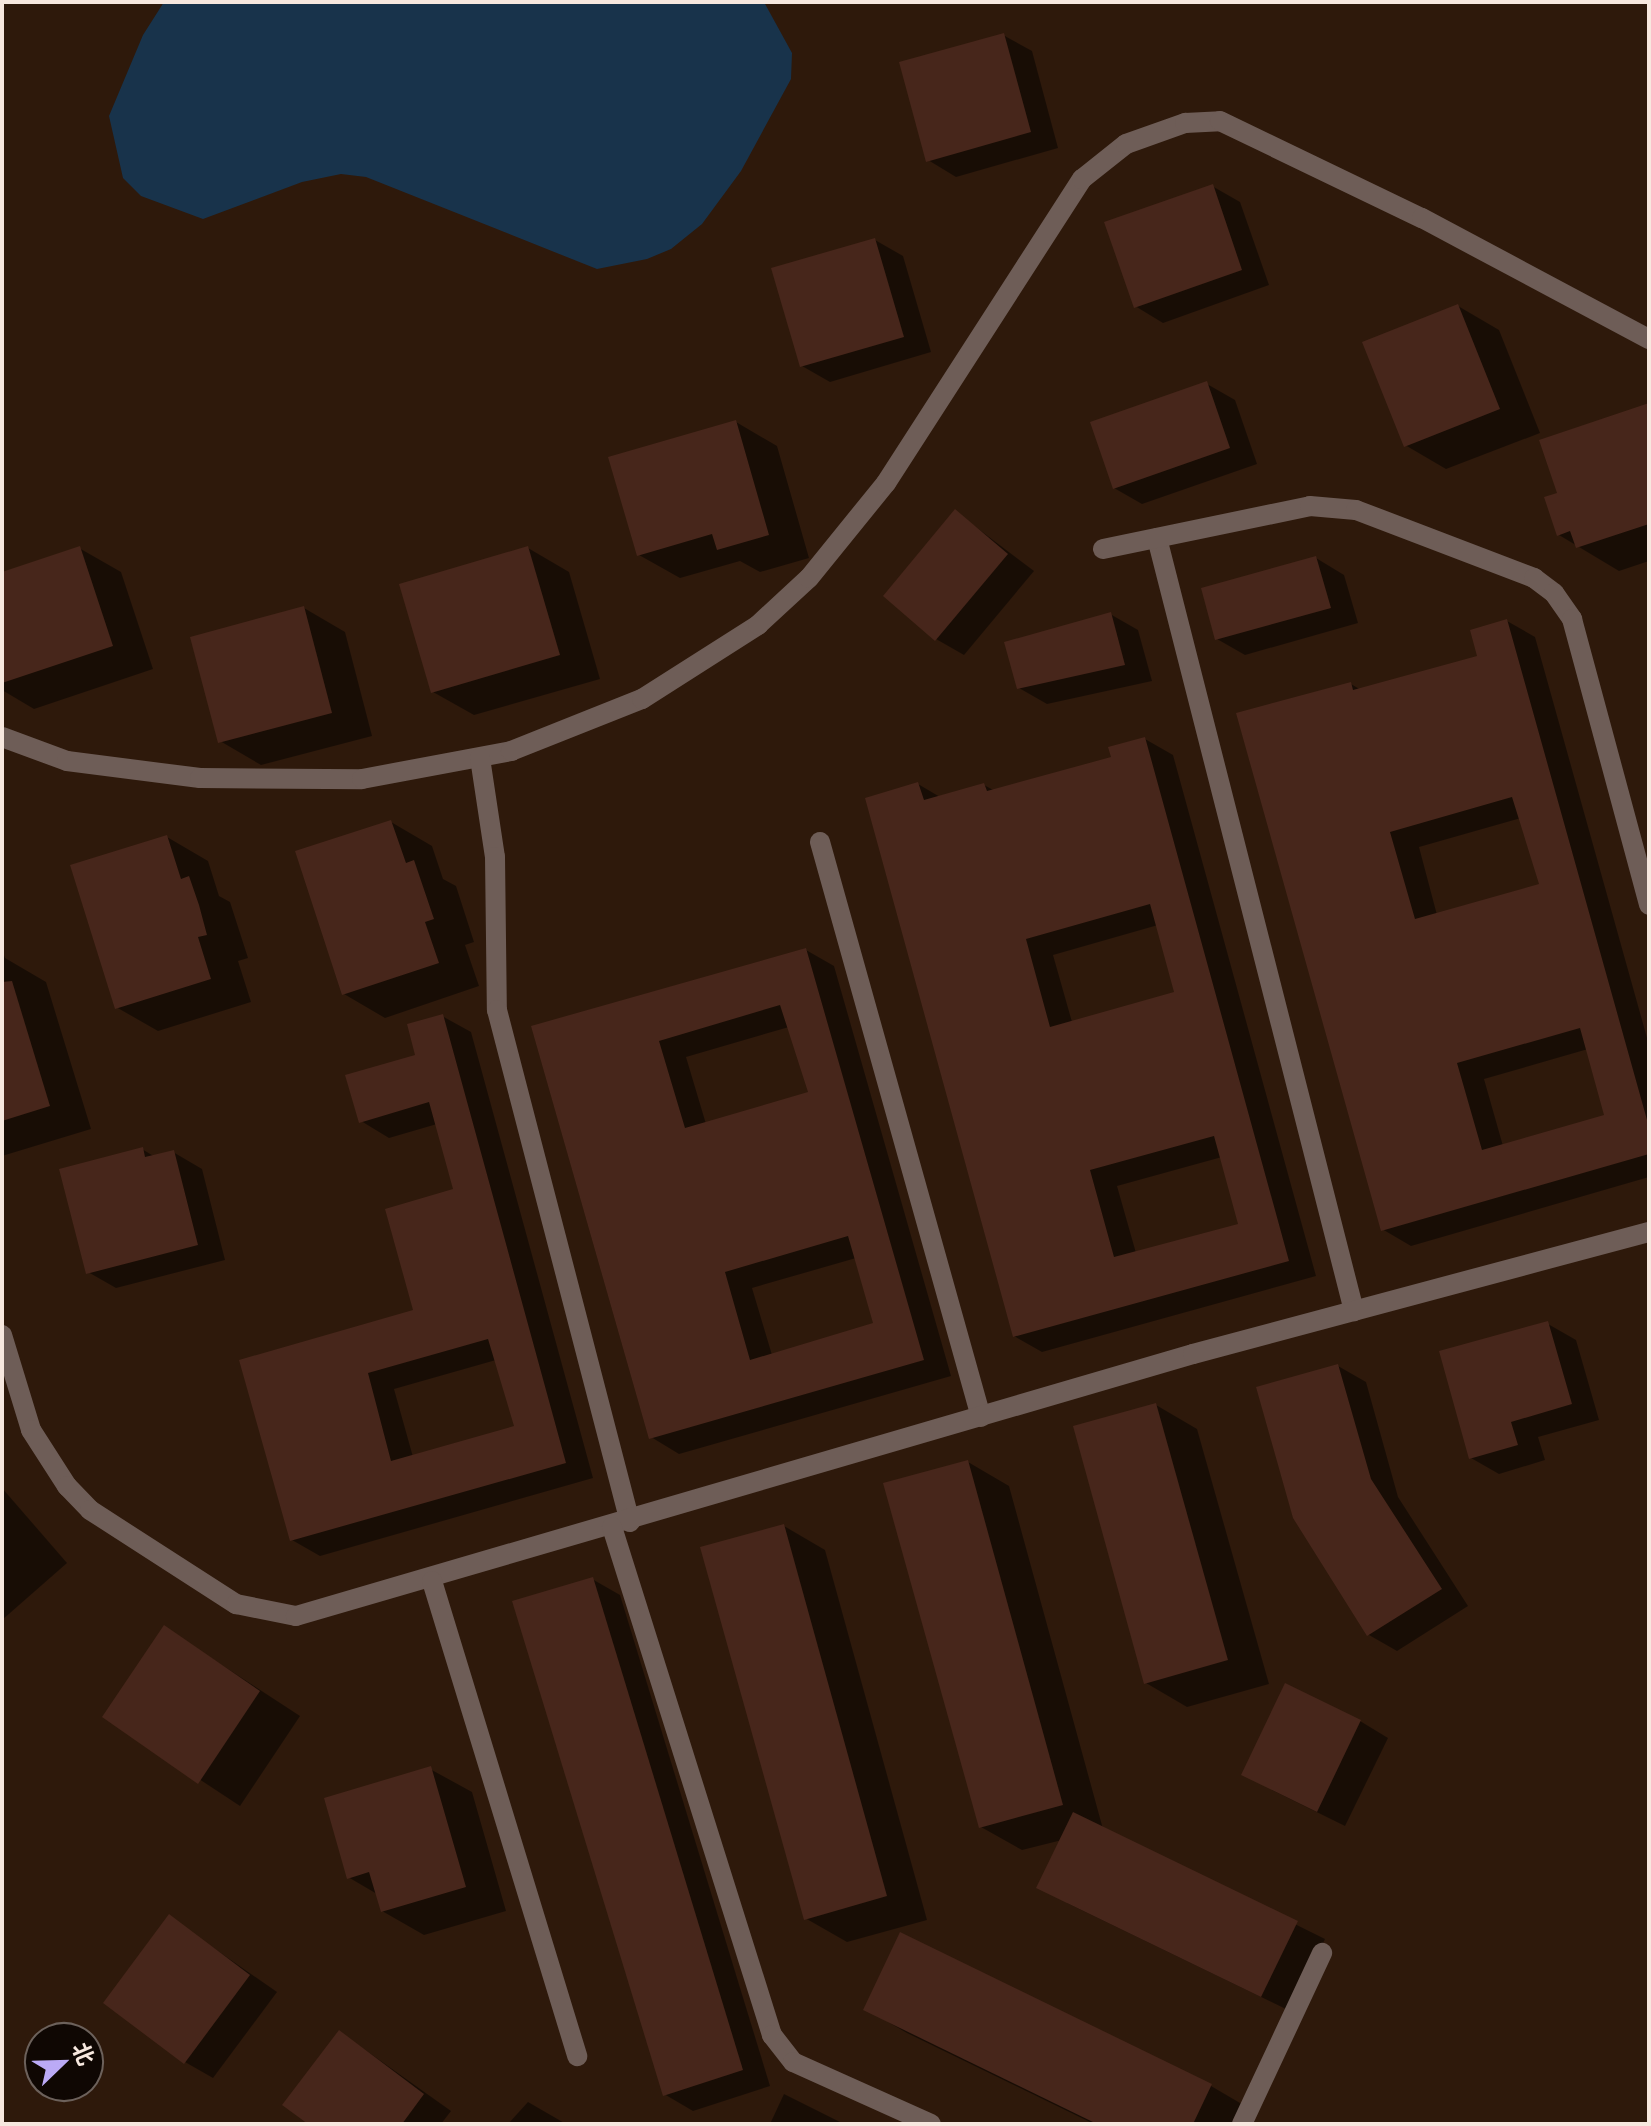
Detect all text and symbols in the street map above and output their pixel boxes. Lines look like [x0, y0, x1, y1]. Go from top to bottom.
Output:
north arrow [24, 2022, 104, 2102]
text: 北 [66, 2037, 102, 2069]

